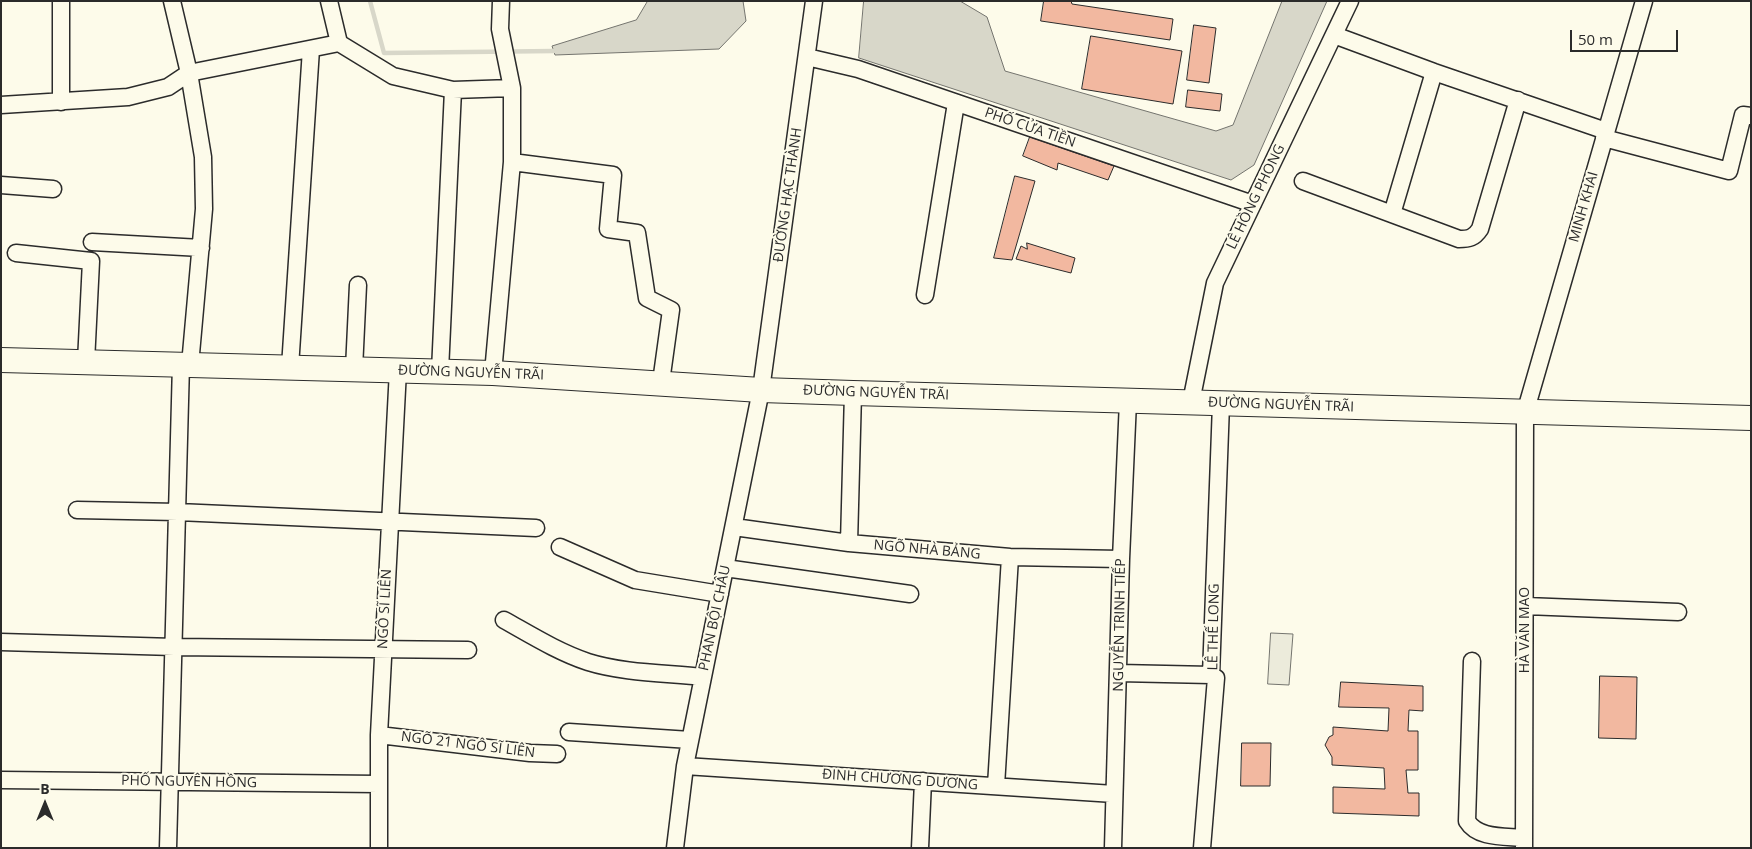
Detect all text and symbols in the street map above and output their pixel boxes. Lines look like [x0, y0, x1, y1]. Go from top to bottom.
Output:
scale bar [1572, 20, 1680, 52]
text: 50 m [1578, 29, 1613, 49]
street label: PHỐ CỬA TIỀN [982, 105, 1078, 151]
street label: ĐƯỜNG HẠC THÀNH [770, 127, 806, 263]
street label: LÊ HỒNG PHONG [1223, 142, 1289, 252]
street label: MINH KHAI [1566, 170, 1602, 244]
street label: ĐƯỜNG NGUYỄN TRÃI [398, 362, 544, 384]
street label: ĐƯỜNG NGUYỄN TRÃI [803, 382, 949, 404]
street label: ĐƯỜNG NGUYỄN TRÃI [1208, 394, 1354, 416]
street label: NGÕ NHÀ BẢNG [873, 537, 981, 563]
street label: NGUYỄN TRINH TIẾP [1110, 558, 1130, 692]
street label: PHAN BỘI CHÂU [696, 564, 734, 672]
street label: NGÔ SĨ LIÊN [375, 569, 395, 649]
street label: LÊ THẾ LONG [1205, 583, 1223, 671]
street label: HÀ VĂN MAO [1517, 587, 1533, 673]
street label: NGÕ 21 NGÔ SĨ LIÊN [400, 728, 536, 762]
street label: ĐINH CHƯƠNG DƯƠNG [821, 766, 979, 794]
street label: PHỐ NGUYÊN HỒNG [121, 772, 257, 792]
north arrow [20, 779, 70, 829]
text: B [40, 779, 50, 798]

